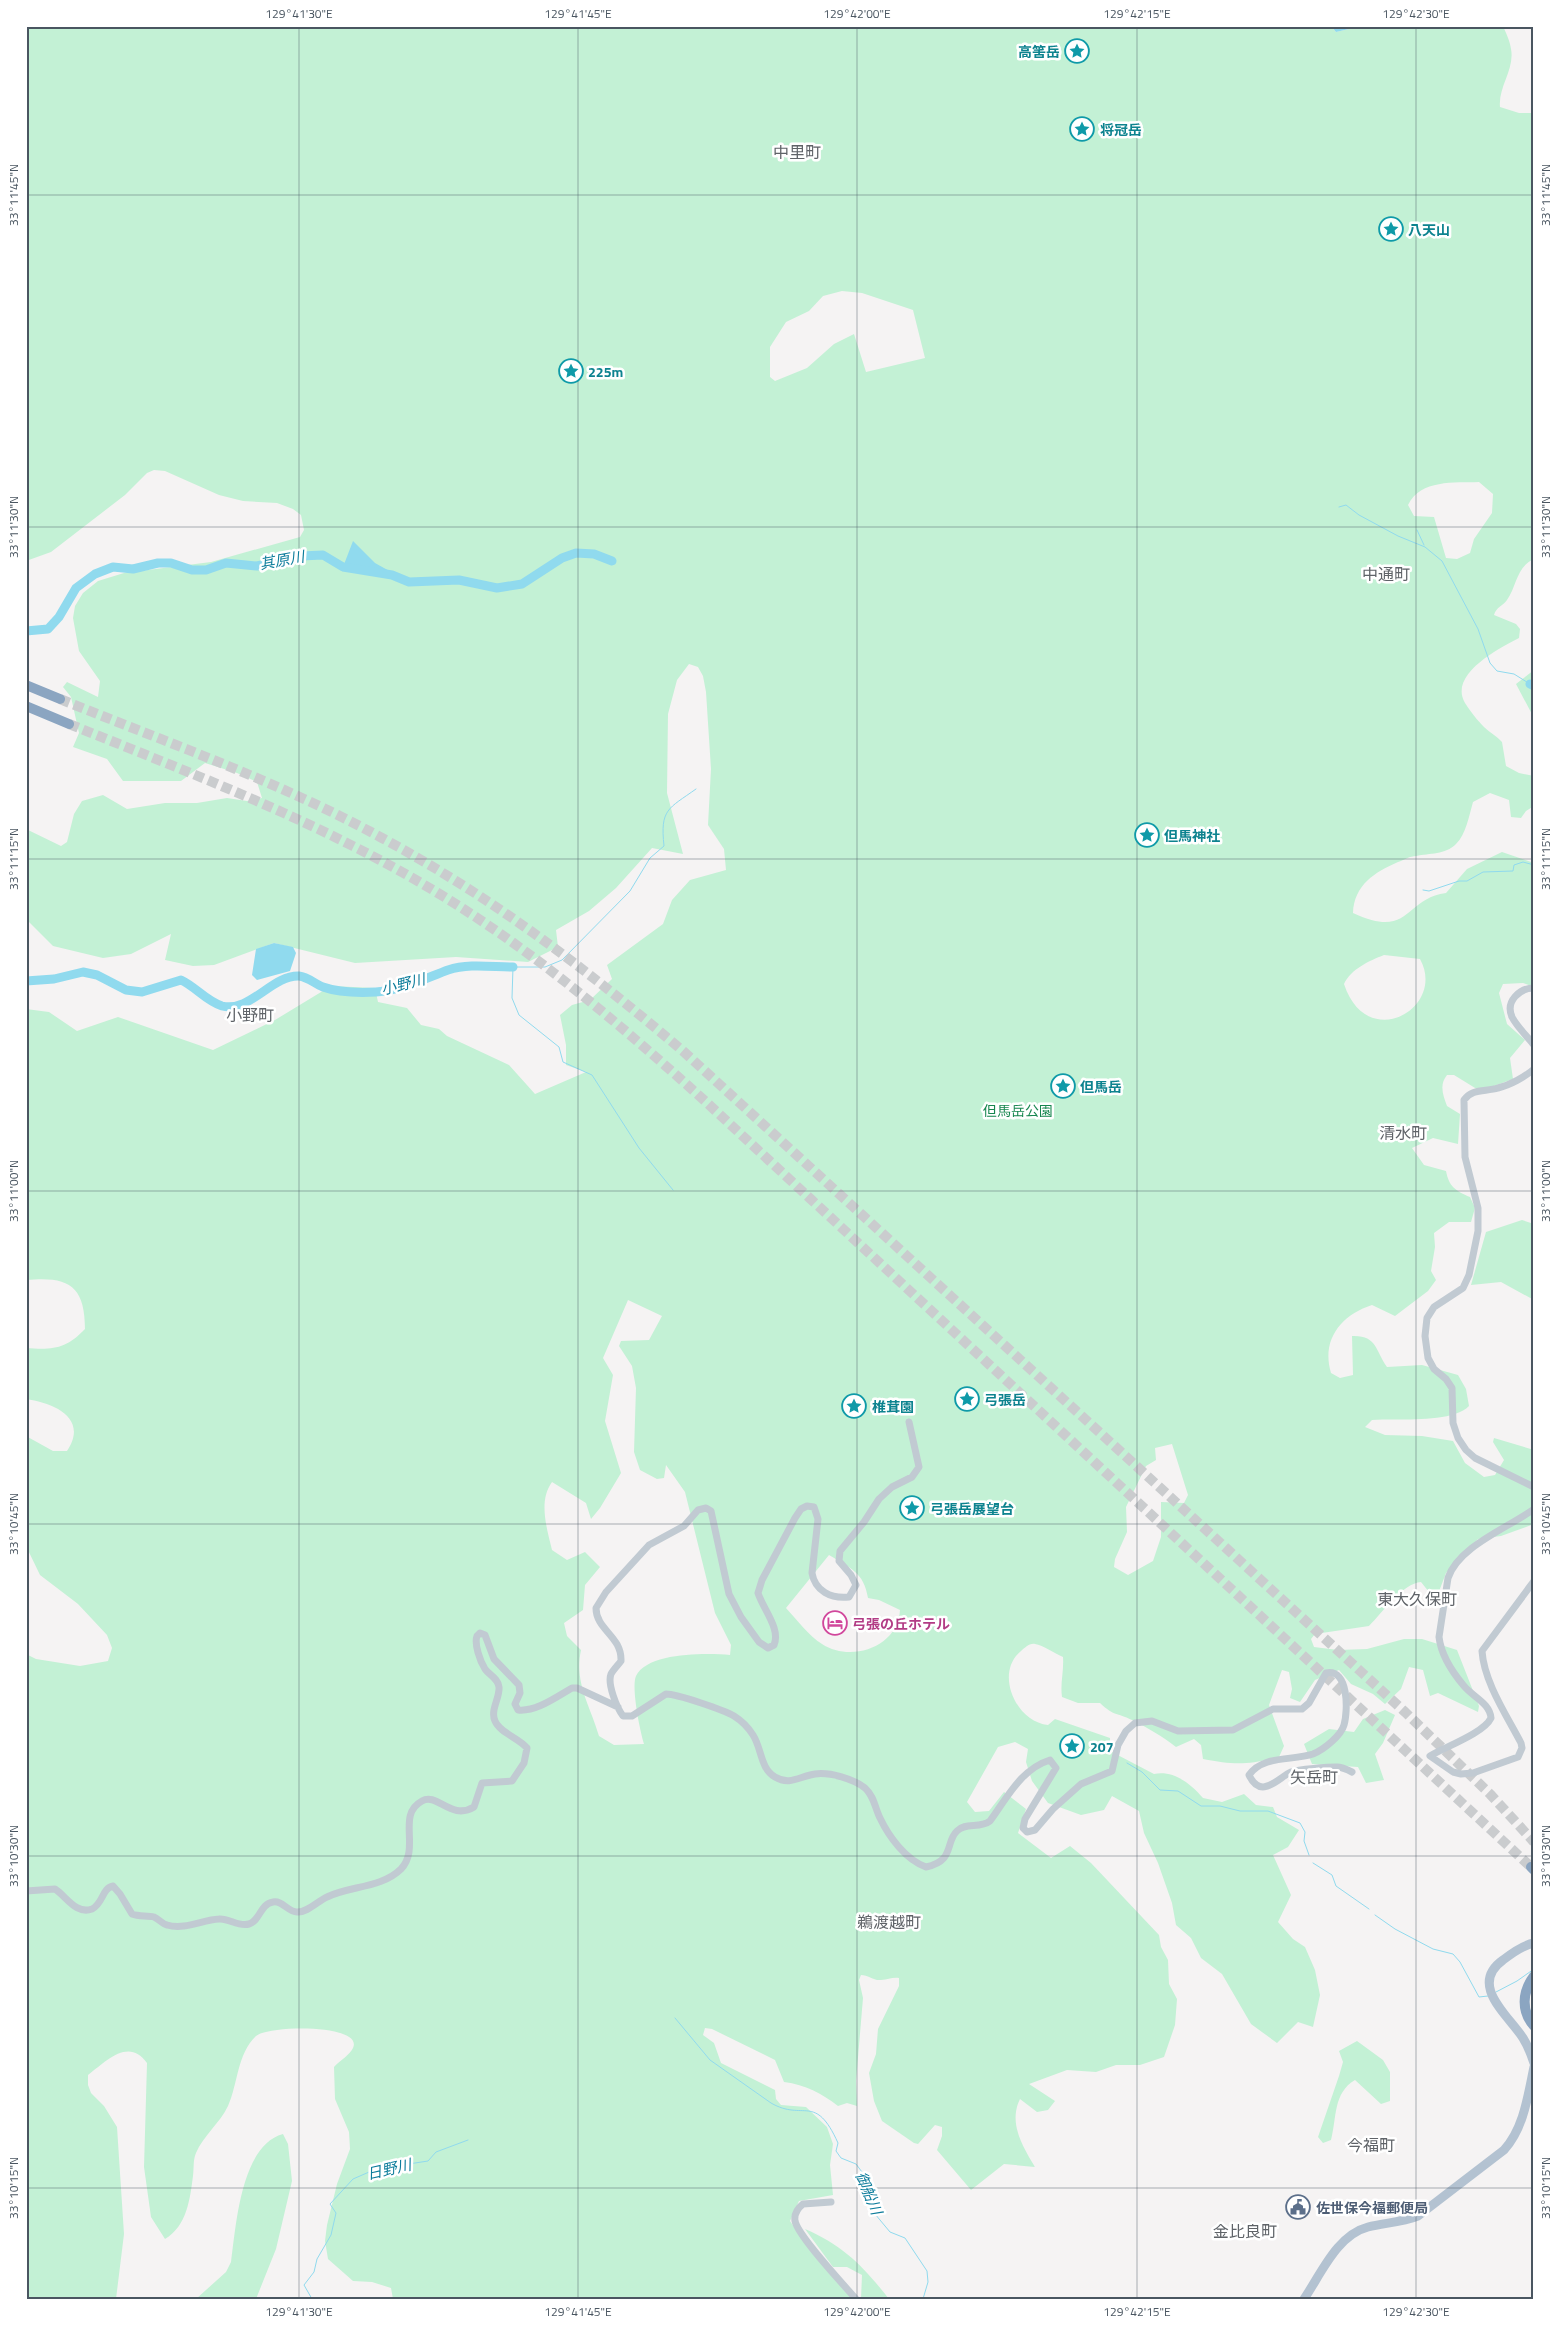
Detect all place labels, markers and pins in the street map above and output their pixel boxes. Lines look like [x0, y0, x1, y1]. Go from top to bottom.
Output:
place icon: 高筈岳 [1064, 38, 1090, 64]
place label: 高筈岳 [1018, 41, 1060, 62]
place icon: 将冠岳 [1069, 116, 1095, 142]
place label: 将冠岳 [1100, 119, 1142, 140]
place icon: 八天山 [1378, 216, 1404, 242]
place label: 八天山 [1408, 219, 1450, 240]
place icon: 225m [558, 358, 584, 384]
place label: 225m [588, 361, 623, 382]
place icon: 但馬神社 [1134, 822, 1160, 848]
place label: 但馬神社 [1164, 825, 1220, 846]
place icon: 但馬岳 [1050, 1073, 1076, 1099]
place label: 但馬岳 [1080, 1076, 1122, 1097]
place icon: 弓張岳 [954, 1386, 980, 1412]
place label: 弓張岳 [984, 1389, 1026, 1410]
place icon: 椎茸園 [841, 1393, 867, 1419]
place label: 椎茸園 [872, 1396, 914, 1417]
place icon: 弓張岳展望台 [899, 1495, 925, 1521]
place label: 弓張岳展望台 [930, 1498, 1014, 1519]
hotel icon: 弓張の丘ホテル [822, 1610, 848, 1636]
place label: 弓張の丘ホテル [852, 1613, 950, 1634]
place icon: 207 [1059, 1733, 1085, 1759]
place label: 207 [1090, 1736, 1114, 1757]
public building icon: 佐世保今福郵便局 [1285, 2194, 1311, 2220]
place label: 佐世保今福郵便局 [1316, 2197, 1428, 2218]

